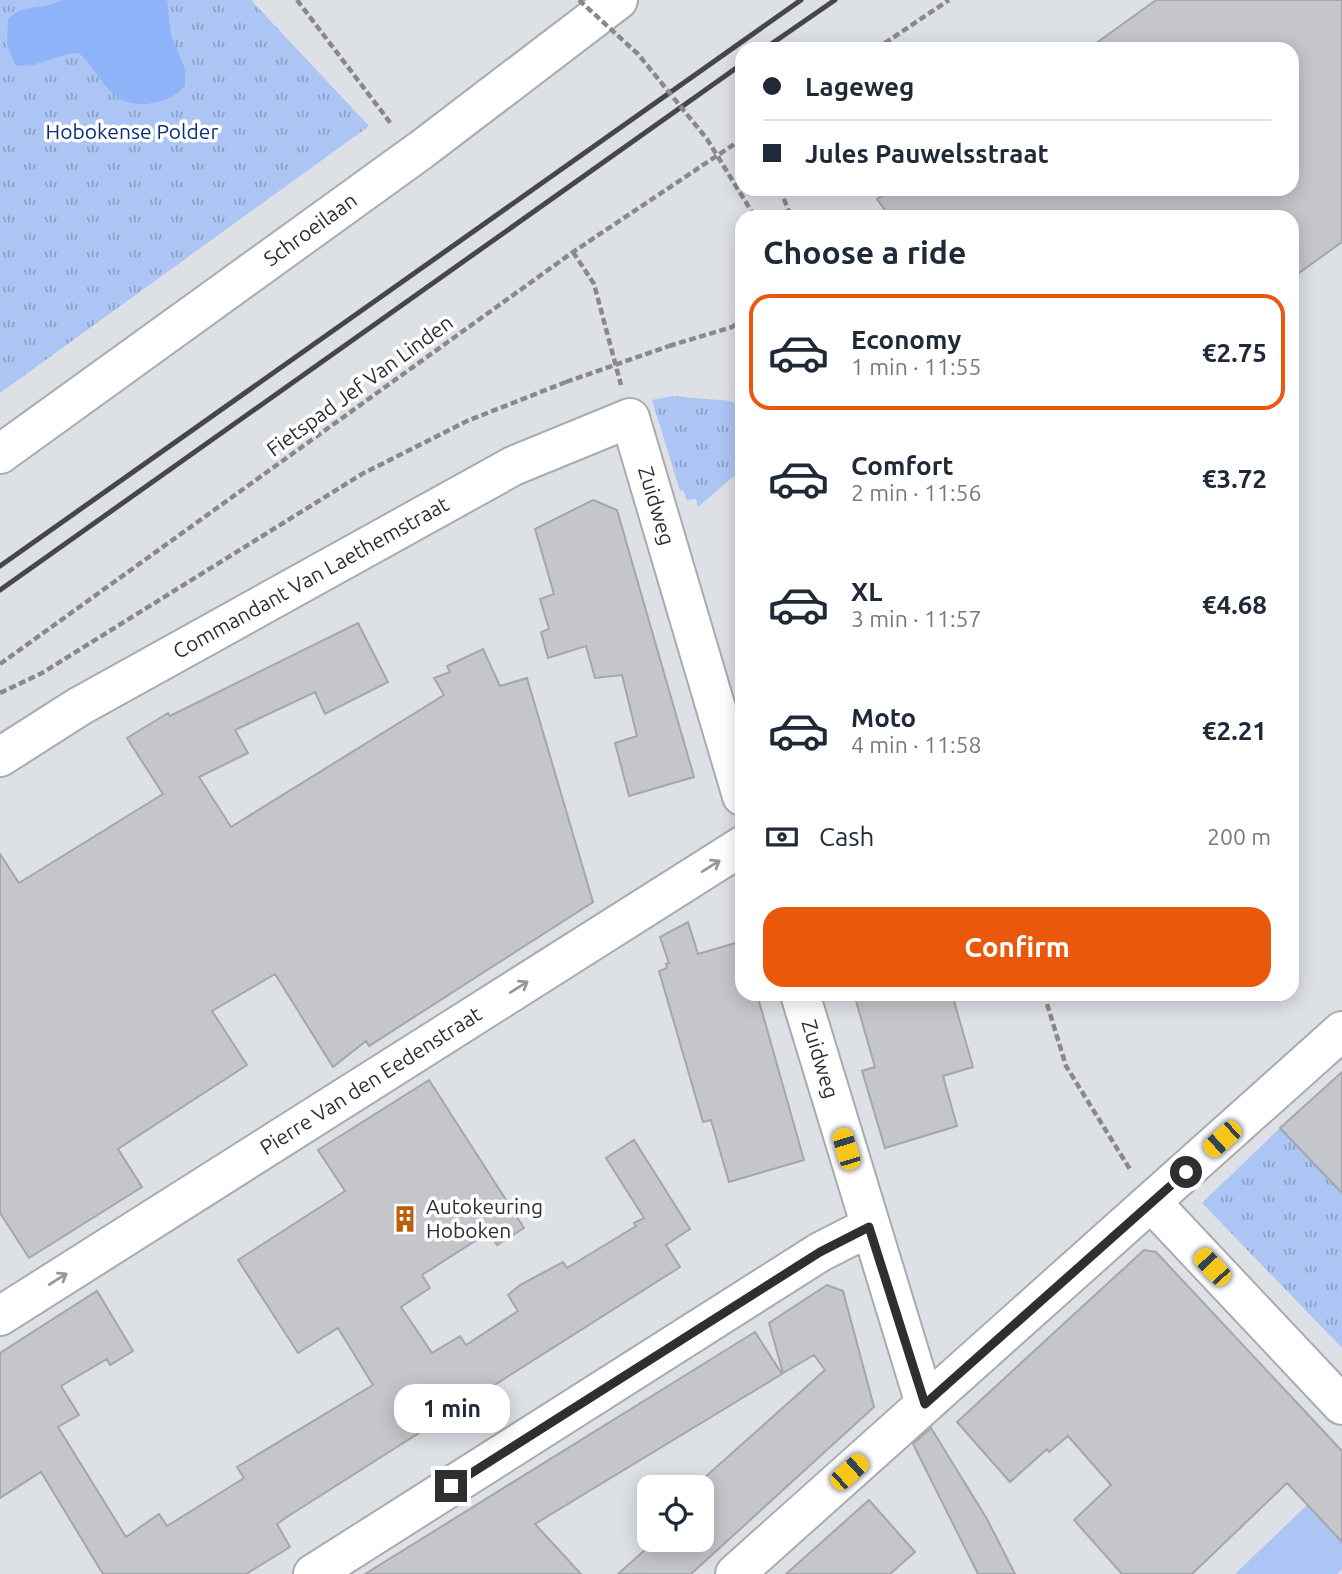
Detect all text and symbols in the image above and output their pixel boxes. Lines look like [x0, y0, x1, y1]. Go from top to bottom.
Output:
text: Lageweg [805, 72, 914, 101]
park label: Hobokense Polder [46, 119, 218, 143]
text: Jules Pauwelsstraat [805, 139, 1049, 168]
street label: Schroeilaan [259, 187, 361, 271]
text: Choose a ride [763, 234, 966, 270]
street label: Fietspad Jef Van Linden [262, 310, 457, 461]
icon: car [767, 321, 830, 384]
text: Economy [851, 325, 961, 354]
text: €2.75 [1202, 338, 1267, 367]
text: 1 min · 11:55 [851, 354, 982, 379]
icon: car [767, 447, 830, 510]
text: Comfort [851, 451, 954, 480]
street label: Zuidweg [634, 463, 680, 548]
text: €3.72 [1202, 464, 1267, 493]
text: 2 min · 11:56 [851, 480, 982, 505]
street label: Commandant Van Laethemstraat [169, 491, 452, 663]
icon: car [767, 573, 830, 636]
text: XL [851, 577, 882, 606]
text: €4.68 [1202, 590, 1267, 619]
text: 3 min · 11:57 [851, 606, 982, 631]
icon: car [767, 699, 830, 762]
text: Moto [851, 703, 916, 732]
text: €2.21 [1202, 716, 1267, 745]
text: 4 min · 11:58 [851, 732, 982, 757]
icon: cash [763, 818, 801, 856]
text: Cash [819, 822, 874, 851]
text: 200 m [1207, 824, 1271, 849]
one-way arrow [701, 858, 721, 872]
button: Confirm [763, 907, 1271, 987]
one-way arrow [509, 980, 528, 995]
street label: Pierre Van den Eedenstraat [255, 1001, 485, 1159]
street label: Zuidweg [797, 1016, 844, 1101]
car [1200, 1117, 1245, 1161]
car [830, 1126, 863, 1172]
route start [1170, 1156, 1202, 1188]
place label: Autokeuring Hoboken [426, 1194, 543, 1242]
building icon: Autokeuring Hoboken [390, 1204, 420, 1234]
car [1190, 1244, 1235, 1290]
one-way arrow [47, 1272, 67, 1286]
callout: 1 min [393, 1384, 509, 1434]
text: 1 min [423, 1396, 481, 1421]
car [827, 1450, 872, 1494]
route end [435, 1470, 467, 1502]
map controls [637, 1475, 714, 1552]
button: locate [637, 1475, 714, 1552]

